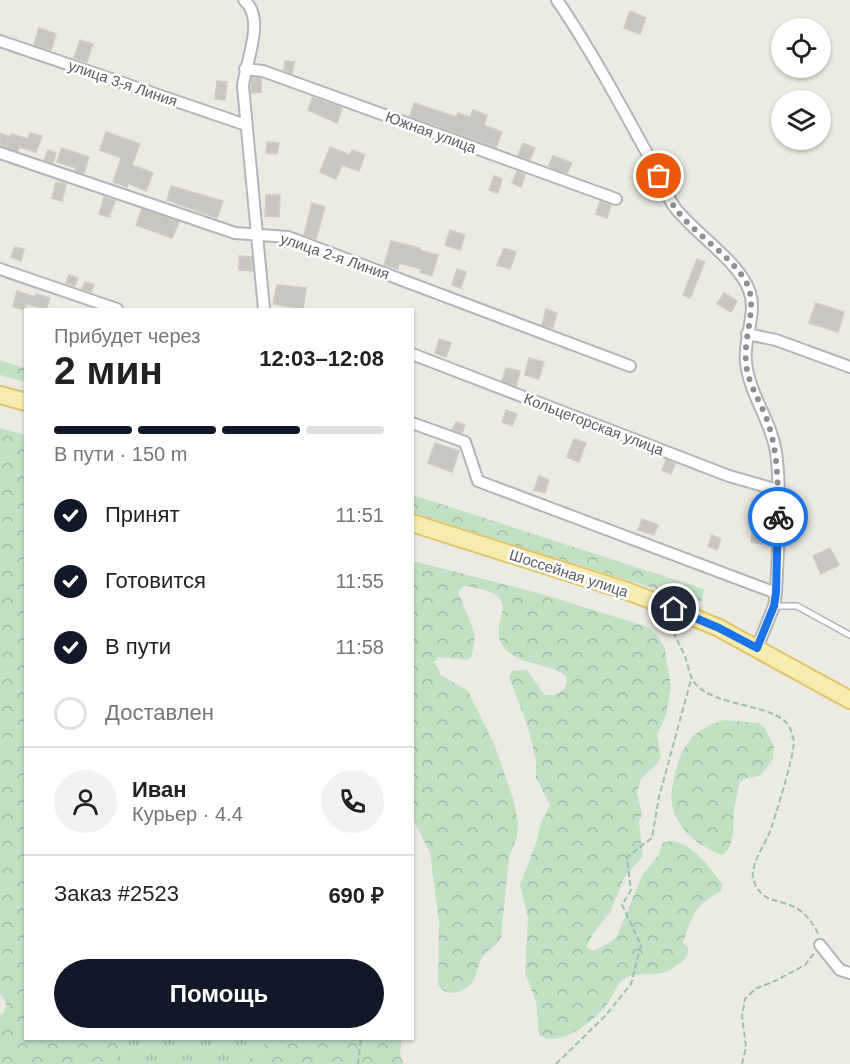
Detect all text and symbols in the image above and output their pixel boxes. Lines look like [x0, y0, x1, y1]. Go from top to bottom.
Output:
map controls [771, 18, 831, 150]
button: locate [771, 18, 831, 78]
street label: улица 3-я Линия [66, 56, 180, 110]
button: layers [771, 90, 831, 150]
street label: Южная улица [383, 108, 479, 157]
pin [633, 150, 684, 201]
icon: bag [642, 159, 675, 192]
street label: улица 2-я Линия [278, 229, 392, 283]
text: Прибудет через [54, 325, 200, 347]
text: 12:03–12:08 [259, 346, 384, 371]
text: 2 мин [54, 349, 163, 392]
street label: Кольцегорская улица [522, 390, 667, 459]
text: В пути · 150 m [54, 443, 187, 465]
courier [748, 487, 808, 547]
icon: check [54, 499, 87, 532]
icon: bike [762, 501, 795, 534]
text: Принят [105, 502, 179, 527]
text: 11:51 [335, 504, 384, 526]
street label: Шоссейная улица [507, 546, 631, 600]
icon: check [54, 565, 87, 598]
text: Готовится [105, 568, 206, 593]
text: 11:55 [335, 570, 384, 592]
pin [648, 583, 699, 634]
icon: home [657, 592, 690, 625]
icon: check [54, 631, 87, 664]
text: В пути [105, 634, 171, 659]
text: 11:58 [335, 636, 384, 658]
text: Доставлен [105, 700, 214, 725]
button: person [54, 770, 117, 833]
button: phone [321, 770, 384, 833]
text: Иван [132, 777, 187, 802]
text: Курьер · 4.4 [132, 803, 243, 825]
text: Заказ #2523 [54, 881, 179, 906]
text: 690 ₽ [328, 883, 384, 908]
button: Помощь [54, 959, 384, 1028]

